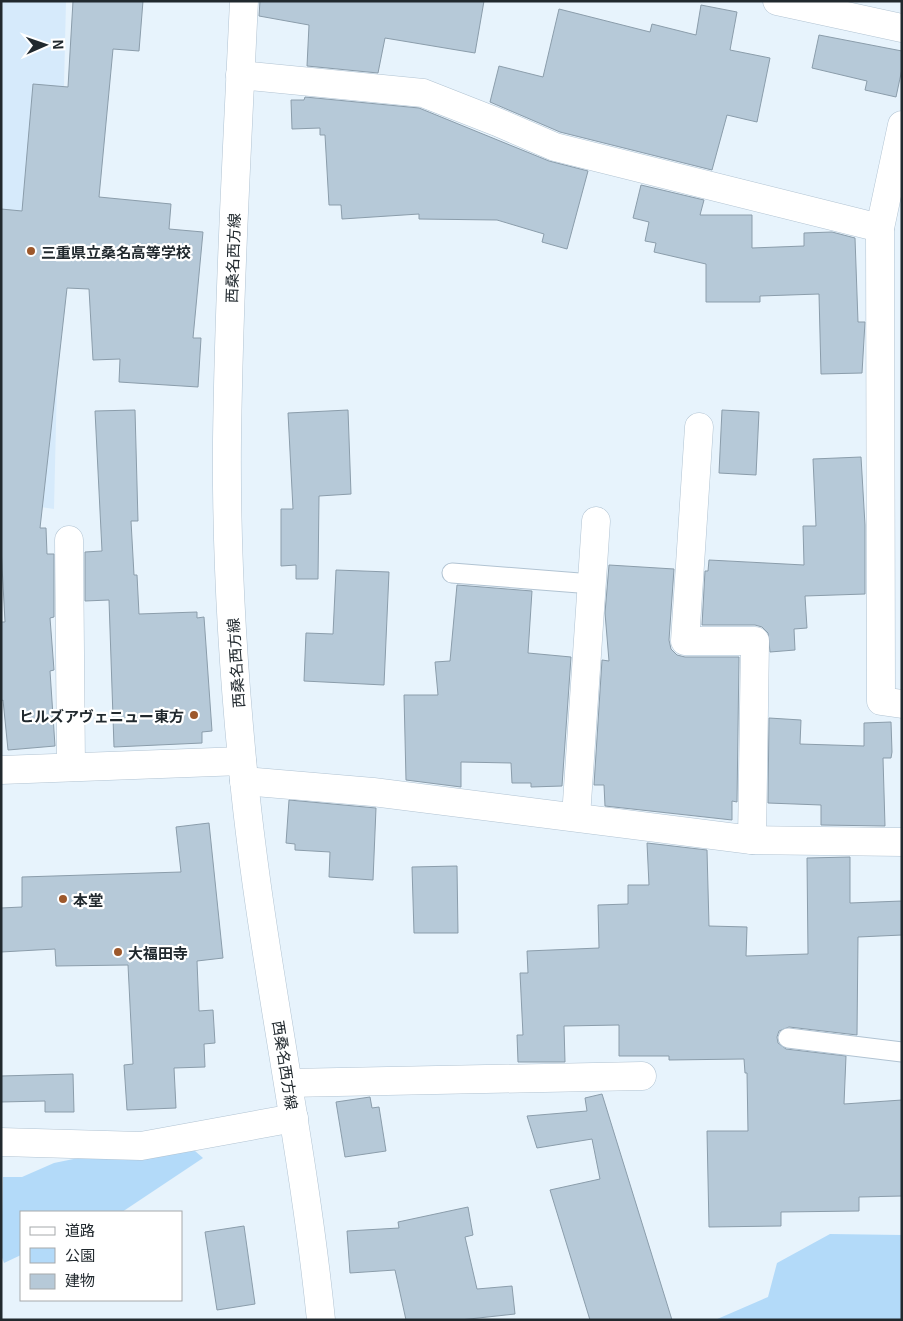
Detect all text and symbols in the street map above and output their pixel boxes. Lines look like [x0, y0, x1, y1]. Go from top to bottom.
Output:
north arrow [20, 20, 70, 70]
text: N [49, 39, 69, 50]
street label: 西桑名西方線 [220, 213, 244, 303]
place label: 三重県立桑名高等学校 [41, 241, 191, 262]
marker: 三重県立桑名高等学校 [25, 245, 37, 257]
street label: 西桑名西方線 [221, 617, 249, 709]
place label: ヒルズアヴェニュー東方 [19, 705, 184, 726]
marker: ヒルズアヴェニュー東方 [188, 709, 200, 721]
place label: 本堂 [73, 889, 103, 910]
marker: 本堂 [57, 893, 69, 905]
place label: 大福田寺 [128, 942, 188, 963]
marker: 大福田寺 [112, 946, 124, 958]
street label: 西桑名西方線 [269, 1019, 303, 1111]
legend [20, 1211, 182, 1301]
text: 道路 [65, 1219, 95, 1240]
text: 公園 [65, 1244, 95, 1265]
text: 建物 [65, 1269, 95, 1290]

